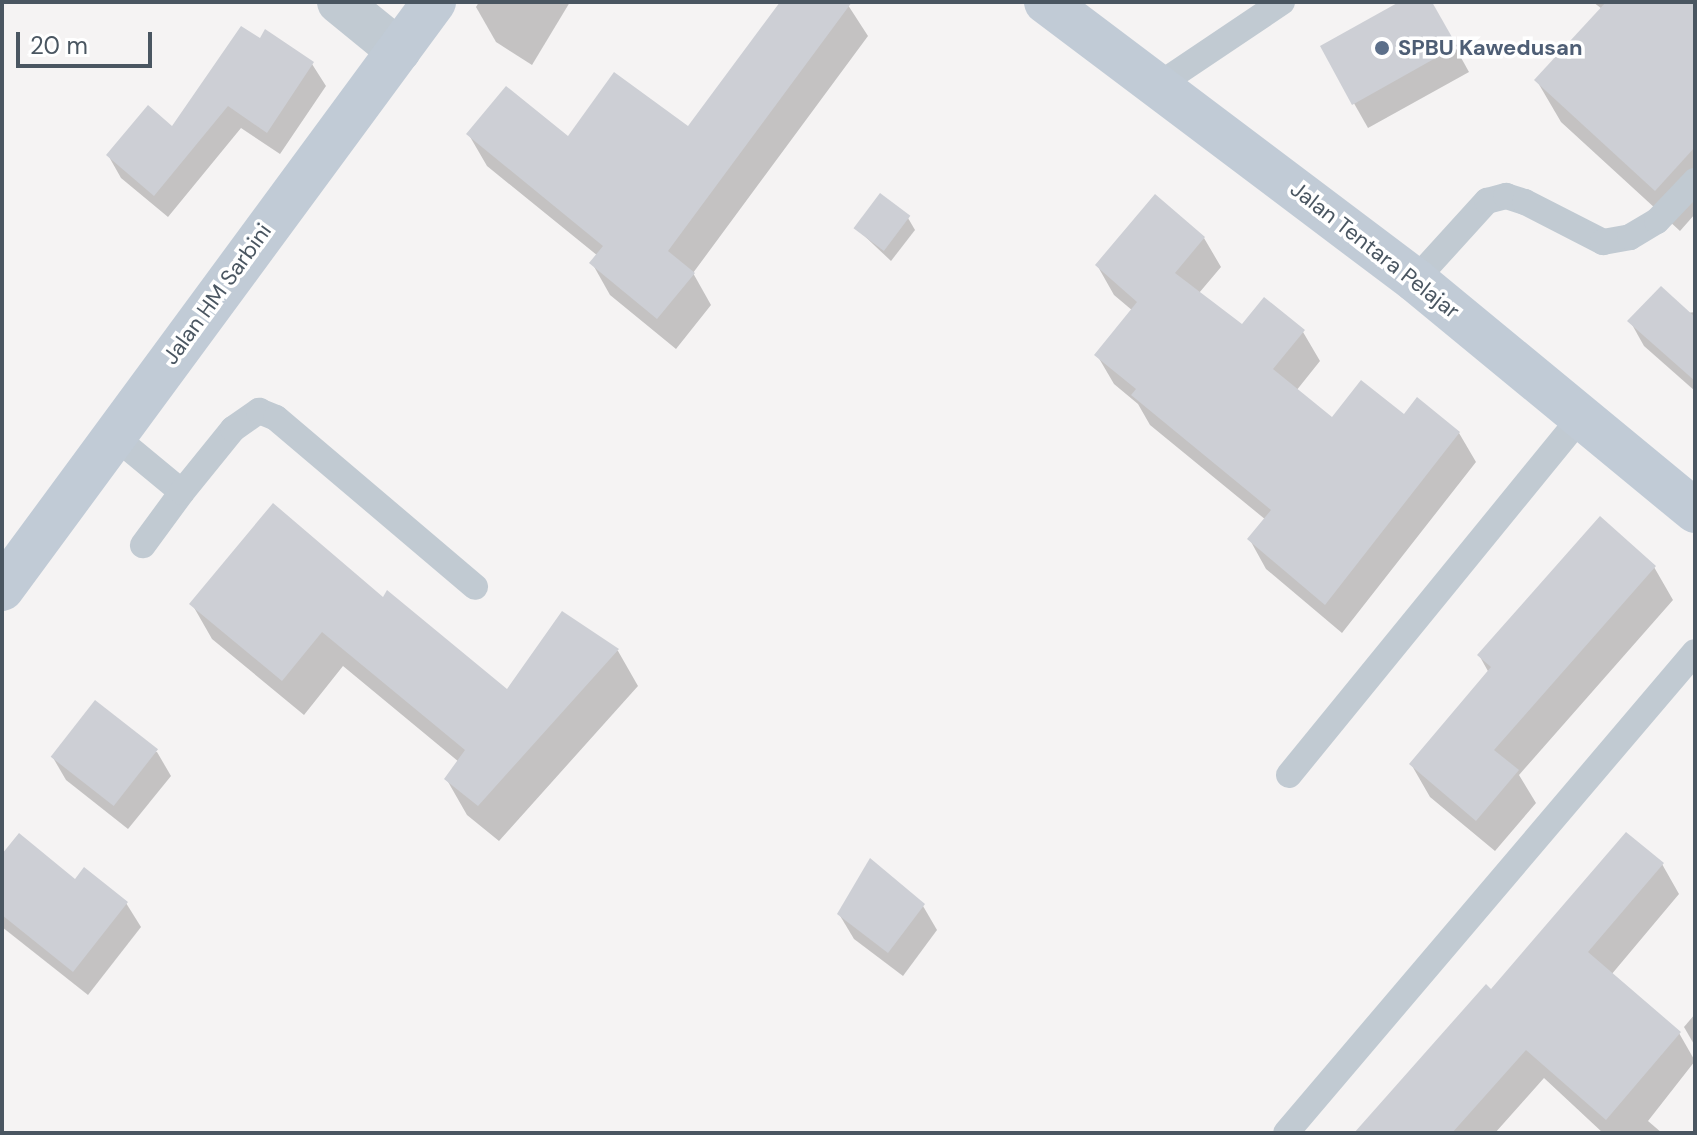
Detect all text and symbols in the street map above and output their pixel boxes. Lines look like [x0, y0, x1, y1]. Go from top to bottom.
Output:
scale bar [20, 16, 156, 66]
text: 20 m [30, 30, 88, 61]
place label: SPBU Kawedusan [1398, 35, 1582, 61]
marker: SPBU Kawedusan [1373, 39, 1391, 57]
street label: Jalan Tentara Pelajar [1285, 176, 1465, 324]
street label: Jalan HM Sarbini [157, 218, 277, 370]

